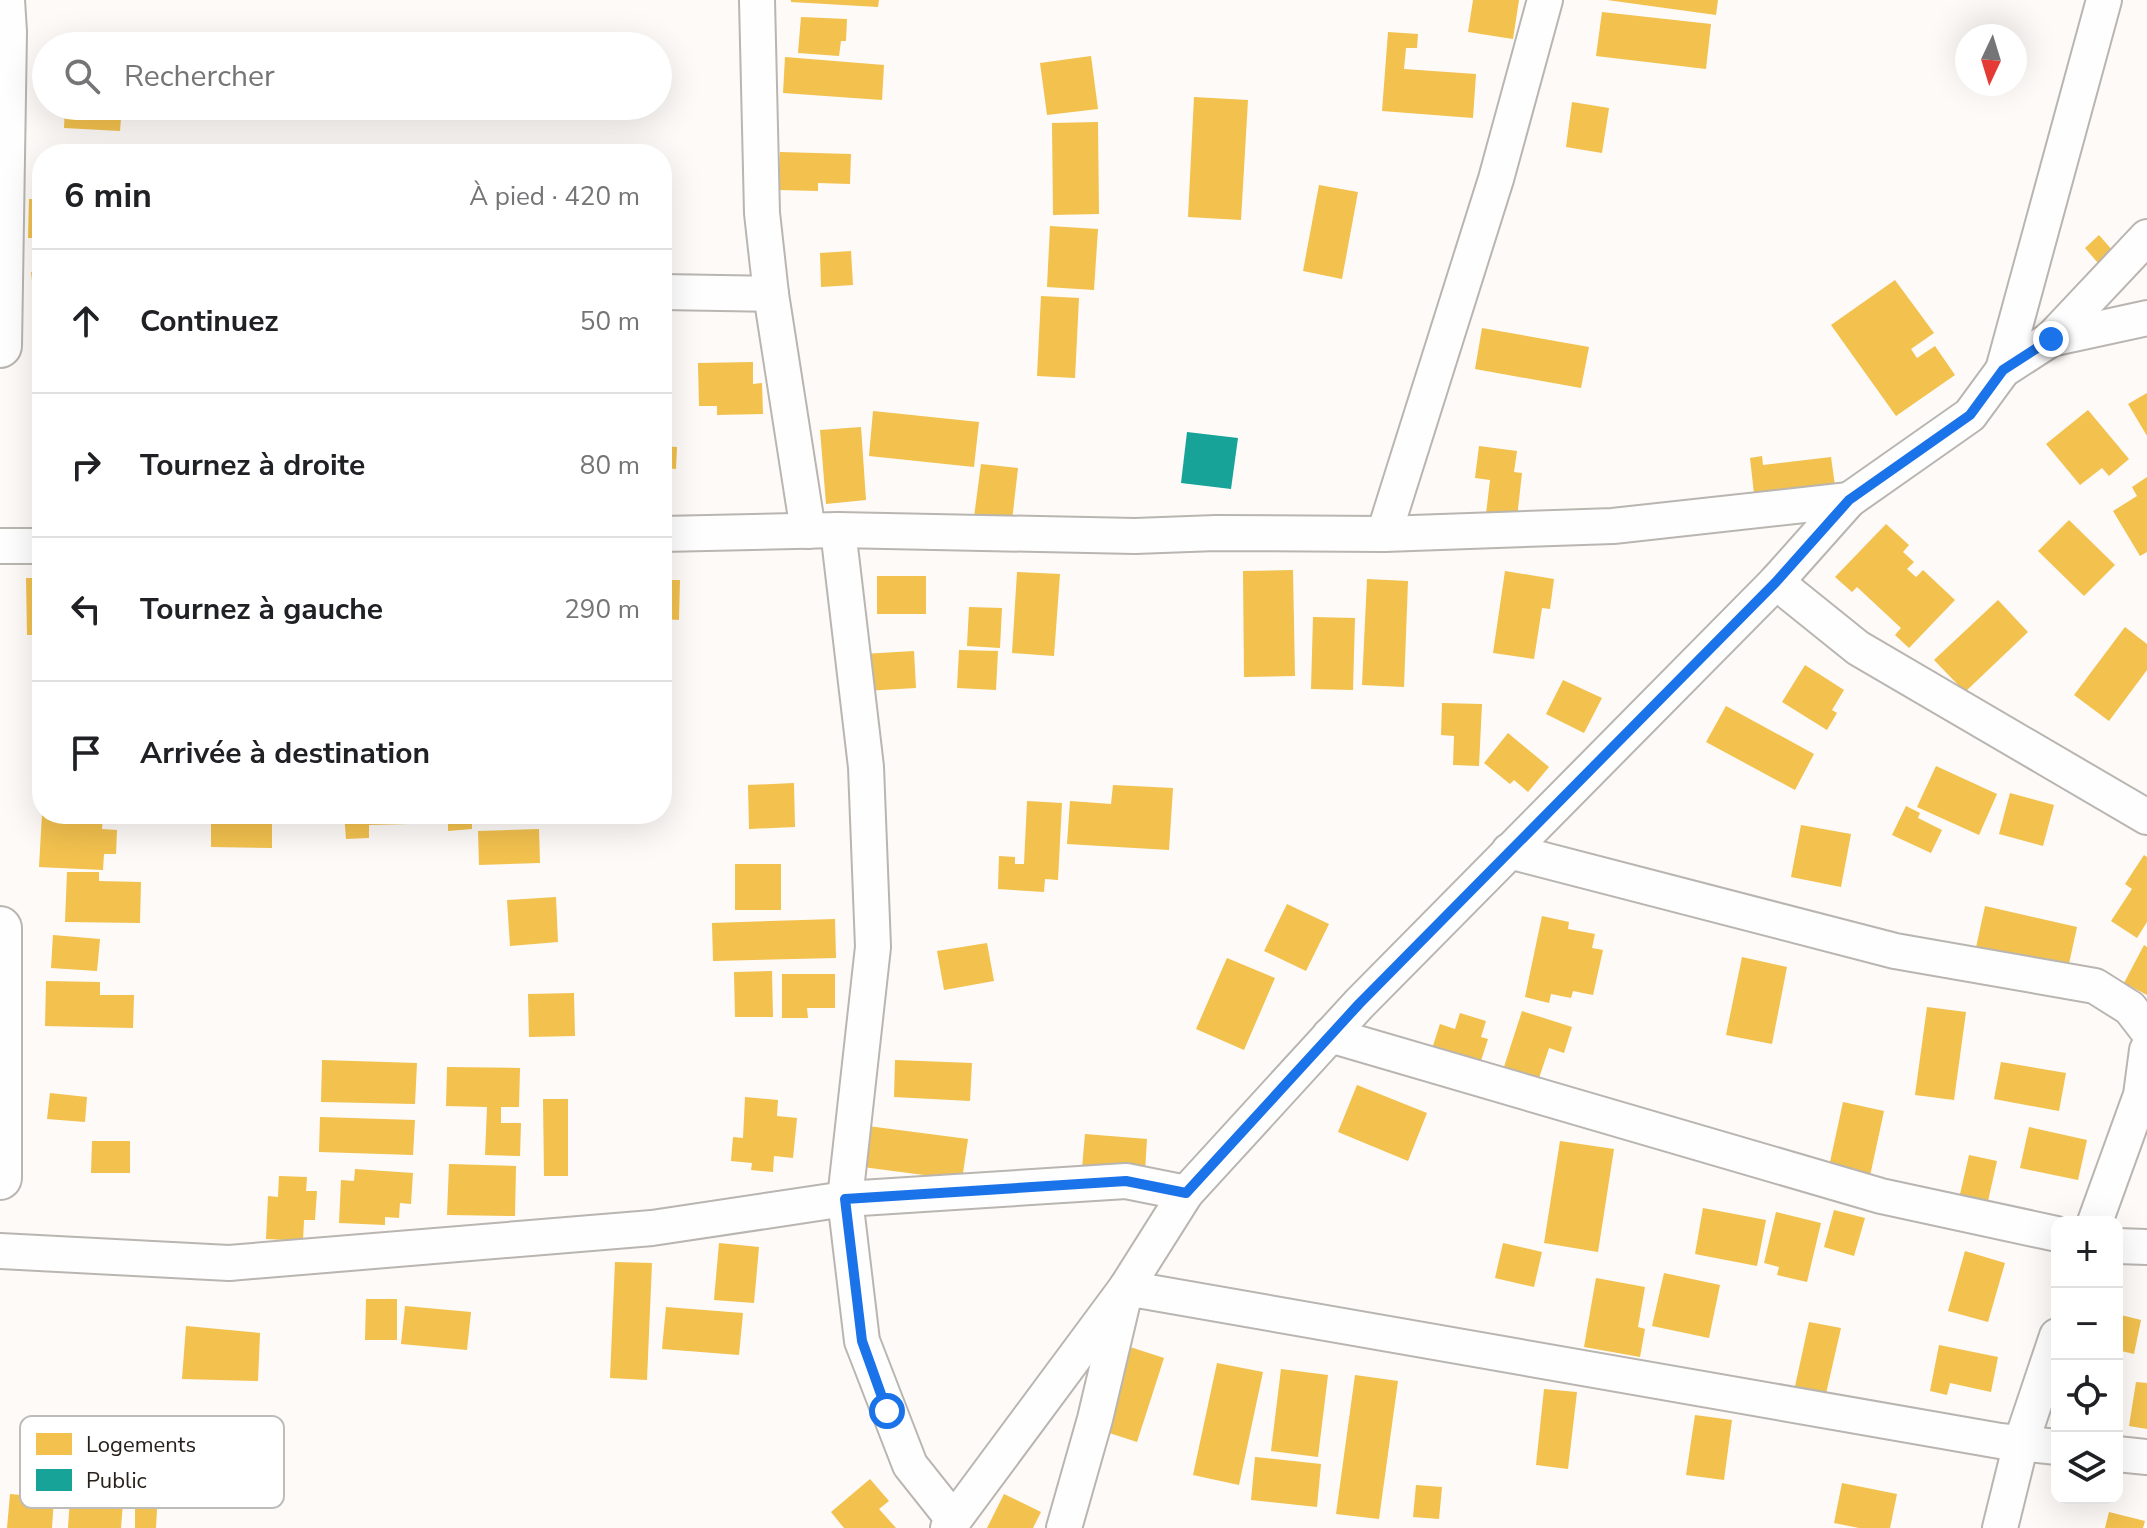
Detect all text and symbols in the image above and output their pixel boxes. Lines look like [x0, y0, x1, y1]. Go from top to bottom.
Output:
north arrow [1955, 24, 2027, 96]
search box [32, 32, 672, 120]
icon: search [60, 54, 104, 98]
text: Rechercher [124, 56, 275, 97]
text: 6 min [64, 173, 152, 219]
text: À pied · 420 m [469, 179, 640, 214]
icon: ahead [64, 299, 108, 343]
text: Continuez [140, 301, 279, 342]
text: 50 m [580, 304, 640, 339]
route end [2033, 321, 2069, 357]
icon: right [64, 443, 108, 487]
text: Tournez à droite [140, 445, 365, 486]
text: 80 m [580, 448, 640, 483]
icon: left [64, 587, 108, 631]
text: Tournez à gauche [140, 589, 383, 630]
text: 290 m [564, 592, 640, 627]
icon: arrive [64, 731, 108, 775]
text: Arrivée à destination [140, 733, 430, 774]
map controls [2051, 1216, 2123, 1504]
button: + [2051, 1216, 2123, 1288]
button: − [2051, 1288, 2123, 1360]
button: locate [2051, 1360, 2123, 1432]
route start [869, 1393, 905, 1429]
legend [20, 1416, 284, 1508]
text: Logements [86, 1430, 196, 1460]
button: layers [2051, 1432, 2123, 1504]
text: Public [86, 1466, 147, 1496]

